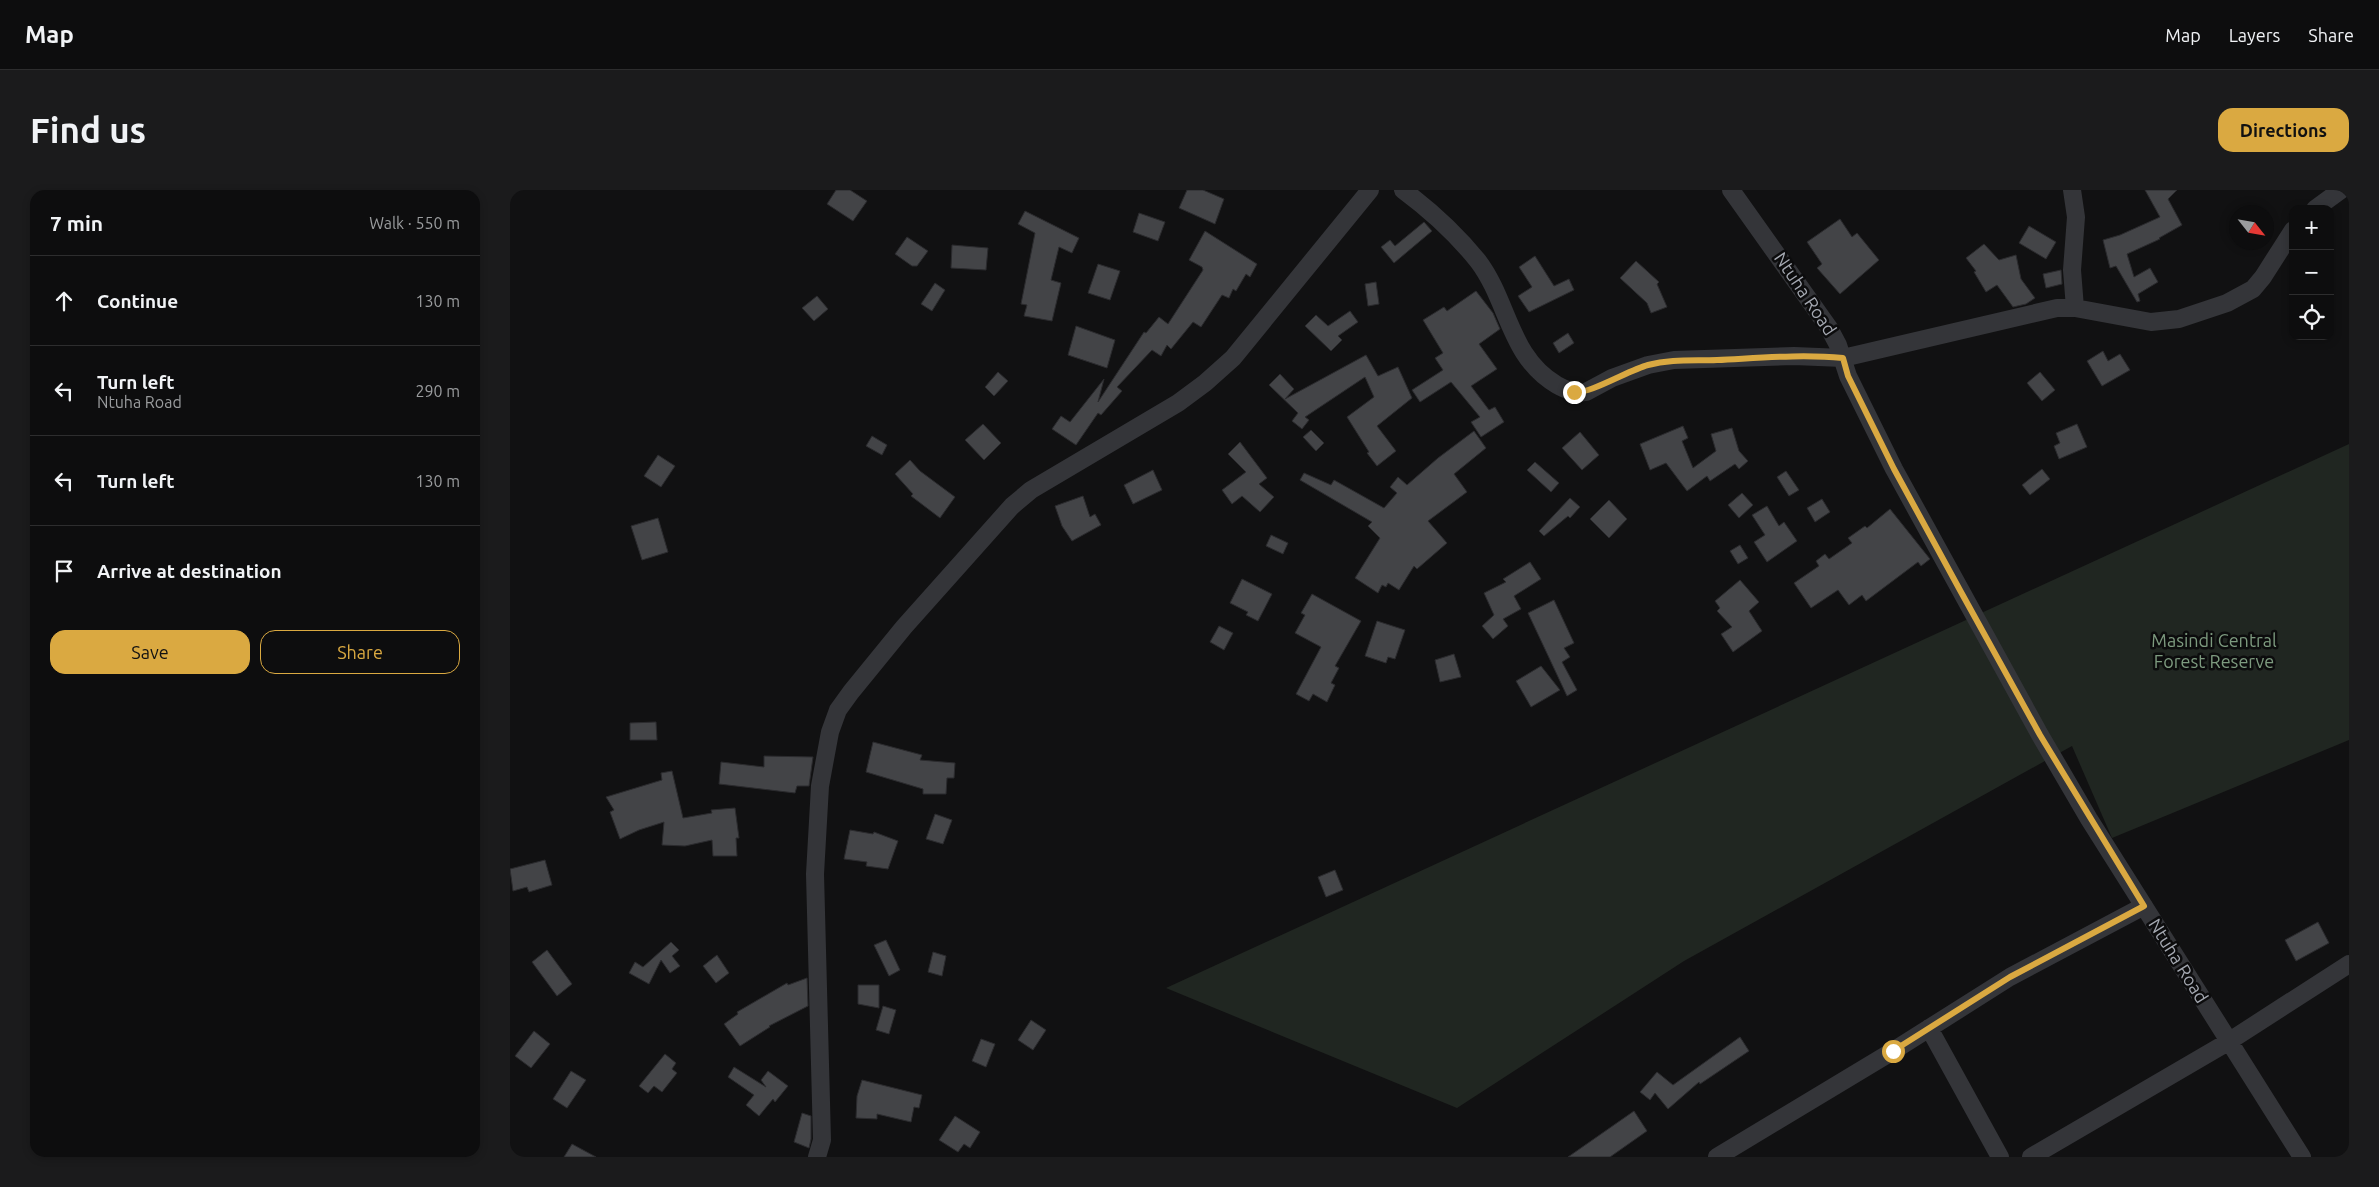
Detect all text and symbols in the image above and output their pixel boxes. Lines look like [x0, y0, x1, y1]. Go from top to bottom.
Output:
text: Map [25, 21, 74, 48]
text: Map [2165, 25, 2201, 45]
text: Layers [2229, 25, 2280, 45]
text: Share [2308, 25, 2354, 45]
button: Directions [2218, 108, 2349, 152]
text: Find us [30, 110, 146, 150]
north arrow [2229, 205, 2274, 250]
map controls [2289, 205, 2334, 340]
button: + [2289, 205, 2334, 250]
text: 7 min [50, 211, 103, 235]
text: Walk · 550 m [369, 214, 460, 232]
street label: Ntuha Road [1771, 248, 1841, 339]
button: − [2289, 250, 2334, 295]
icon: ahead [50, 287, 78, 315]
text: Continue [97, 290, 178, 312]
text: 130 m [415, 292, 460, 310]
button: locate [2289, 295, 2334, 340]
text: Turn left [97, 371, 175, 393]
icon: left [50, 377, 78, 405]
route end [1563, 381, 1586, 404]
text: 290 m [415, 382, 460, 400]
text: Ntuha Road [97, 393, 182, 411]
icon: left [50, 467, 78, 495]
text: Turn left [97, 470, 175, 492]
text: 130 m [415, 472, 460, 490]
icon: arrive [50, 557, 78, 585]
text: Arrive at destination [97, 560, 282, 582]
button: Save [50, 630, 250, 674]
button: Share [260, 630, 460, 674]
park label: Masindi Central Forest Reserve [2151, 630, 2277, 671]
street label: Ntuha Road [2145, 915, 2213, 1006]
route start [1882, 1040, 1905, 1063]

